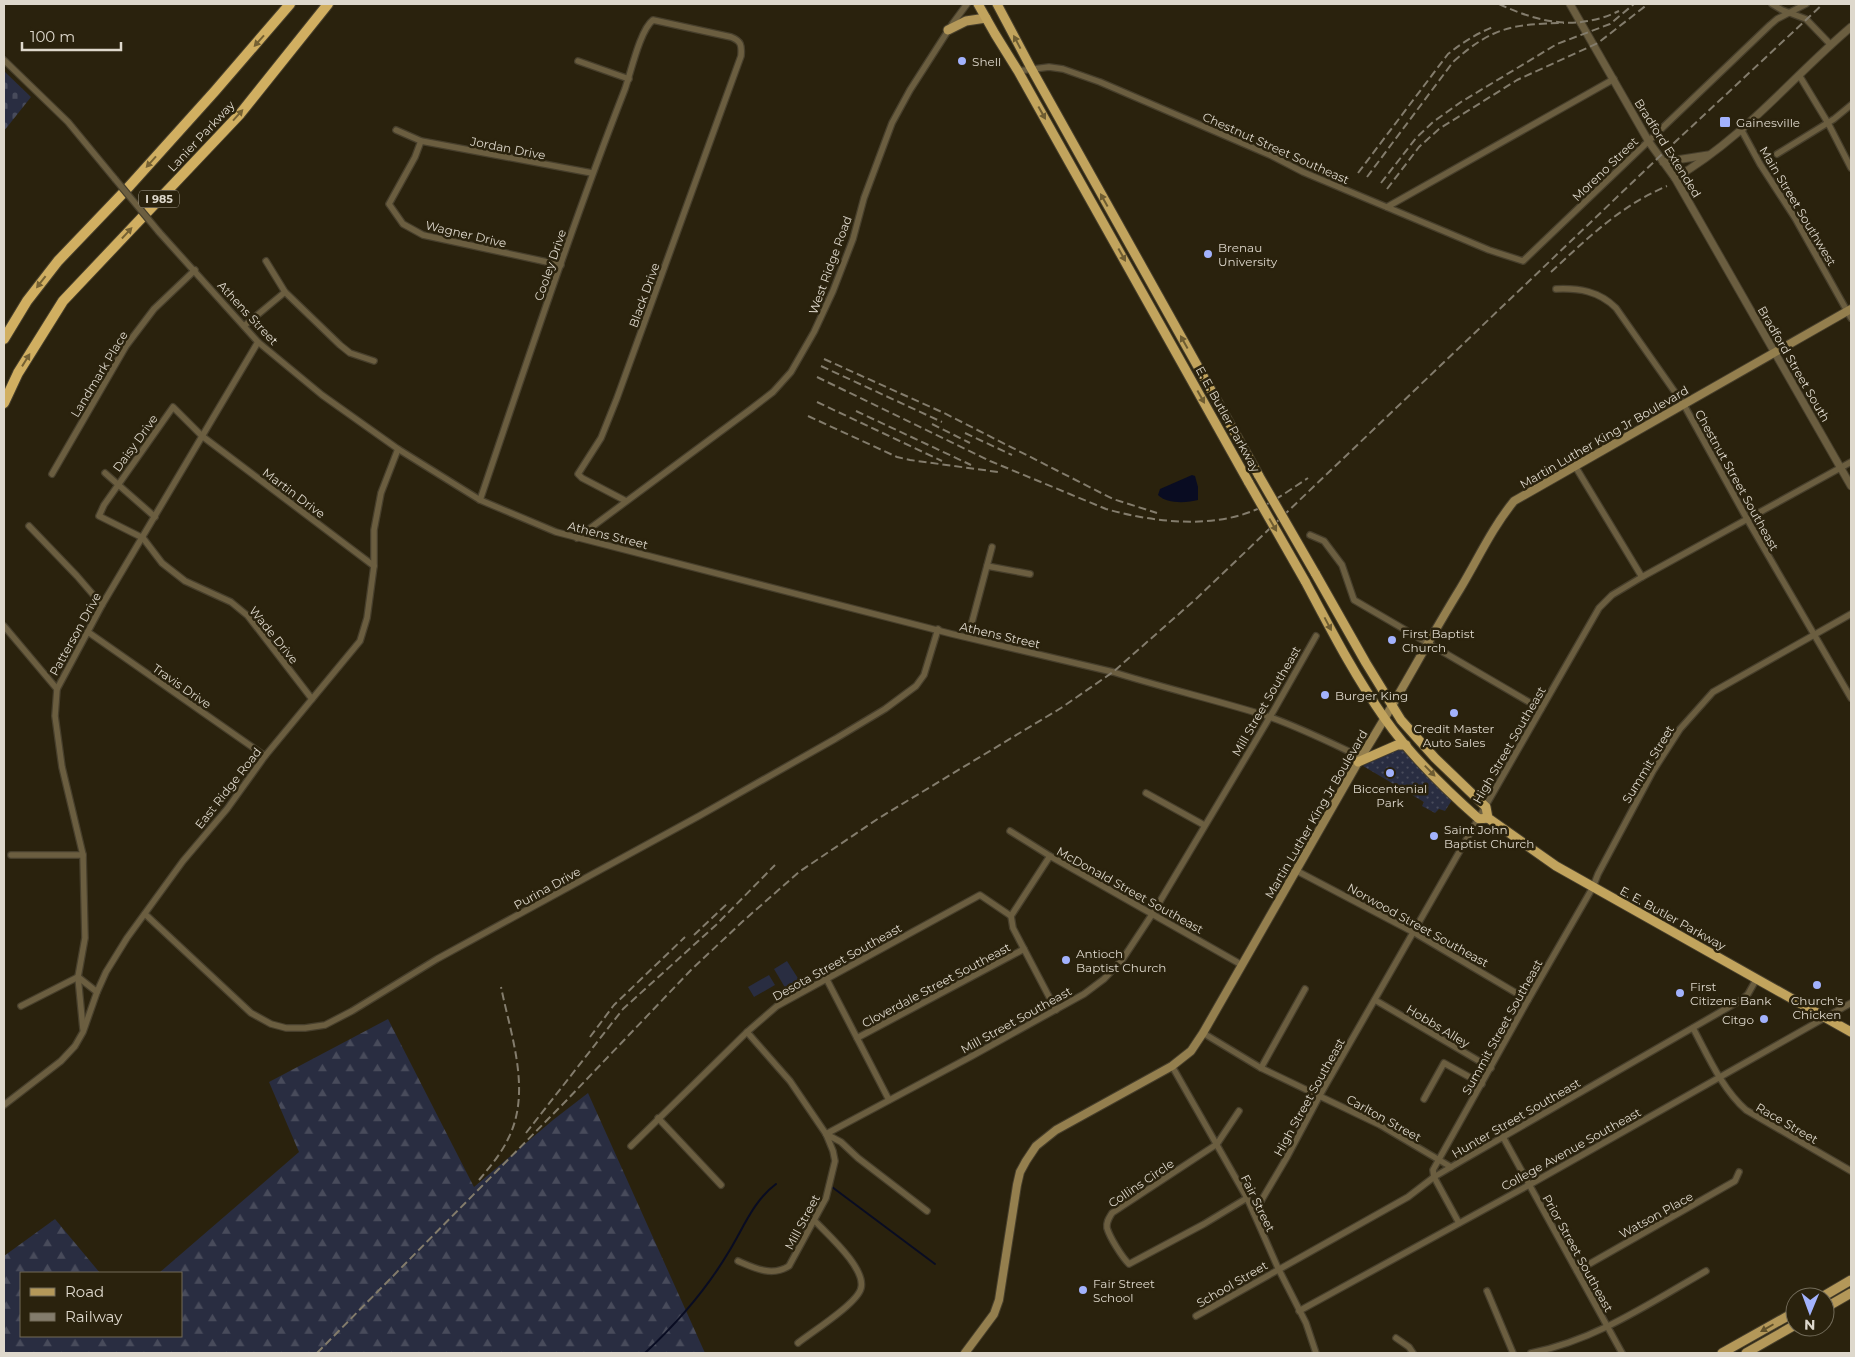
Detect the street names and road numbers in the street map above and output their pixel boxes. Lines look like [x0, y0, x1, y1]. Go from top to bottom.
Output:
street label: Bradford Extended [1631, 96, 1705, 200]
street label: Lanier Parkway [164, 97, 238, 175]
street label: Chestnut Street Southeast [1200, 109, 1352, 187]
street label: Jordan Drive [468, 133, 547, 163]
street label: Moreno Street [1569, 134, 1641, 204]
street label: Main Street Southwest [1756, 144, 1840, 269]
road number: I 985 [139, 190, 179, 208]
street label: West Ridge Road [805, 214, 855, 316]
street label: Wagner Drive [424, 217, 508, 251]
street label: Cooley Drive [531, 227, 569, 303]
street label: Black Drive [625, 261, 663, 329]
street label: Athens Street [214, 278, 282, 348]
street label: Bradford Street South [1755, 303, 1833, 425]
street label: Landmark Place [67, 328, 131, 420]
street label: E. E. Butler Parkway [1193, 363, 1264, 475]
street label: Martin Luther King Jr Boulevard [1517, 382, 1691, 492]
street label: Chestnut Street Southeast [1692, 407, 1782, 553]
street label: Daisy Drive [109, 411, 161, 475]
street label: Martin Drive [260, 465, 328, 521]
street label: Athens Street [566, 518, 650, 552]
street label: Patterson Drive [46, 590, 104, 678]
street label: Wade Drive [246, 603, 302, 667]
street label: Athens Street [958, 618, 1042, 652]
street label: Mill Street Southeast [1228, 643, 1304, 759]
street label: Travis Drive [150, 660, 214, 712]
street label: High Street Southeast [1469, 684, 1549, 806]
street label: Summit Street [1619, 722, 1677, 806]
street label: Martin Luther King Jr Boulevard [1261, 727, 1371, 901]
street label: East Ridge Road [192, 744, 264, 832]
street label: McDonald Street Southeast [1054, 843, 1206, 937]
street label: Purina Drive [511, 863, 583, 913]
street label: Norwood Street Southeast [1345, 880, 1491, 970]
street label: E. E. Butler Parkway [1617, 883, 1729, 954]
street label: Desota Street Southeast [770, 920, 904, 1004]
street label: Cloverdale Street Southeast [859, 939, 1013, 1031]
street label: Summit Street Southeast [1459, 957, 1546, 1097]
street label: Mill Street Southeast [958, 983, 1074, 1057]
street label: Hobbs Alley [1404, 1001, 1473, 1051]
street label: High Street Southeast [1270, 1035, 1348, 1159]
street label: Hunter Street Southeast [1449, 1075, 1583, 1161]
street label: Carlton Street [1344, 1091, 1424, 1145]
street label: Race Street [1753, 1099, 1821, 1147]
street label: College Avenue Southeast [1499, 1104, 1644, 1194]
street label: Collins Circle [1105, 1156, 1177, 1210]
street label: Fair Street [1238, 1172, 1278, 1234]
street label: Watson Place [1616, 1189, 1696, 1241]
street label: Mill Street [781, 1192, 823, 1252]
street label: Prior Street Southeast [1539, 1192, 1617, 1314]
street label: School Street [1194, 1257, 1270, 1310]

